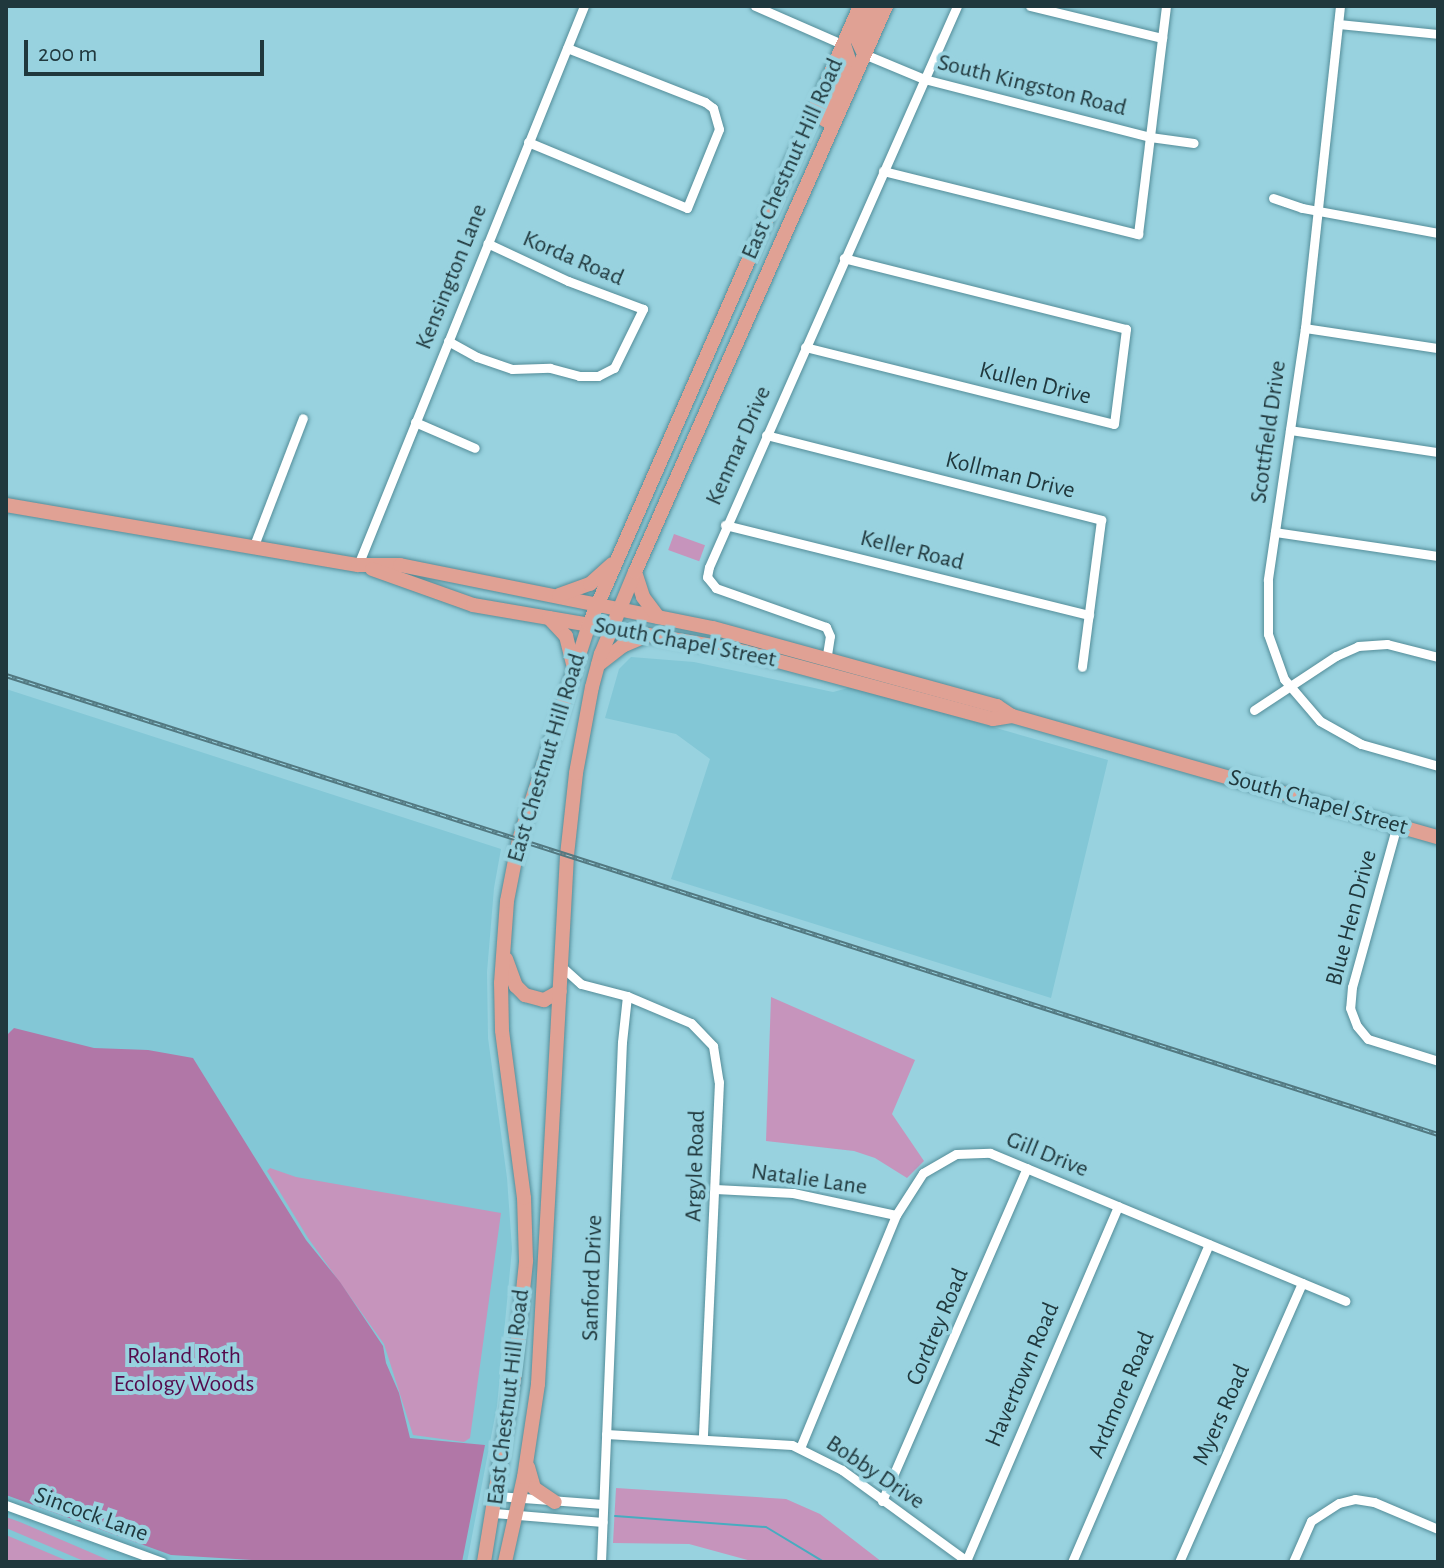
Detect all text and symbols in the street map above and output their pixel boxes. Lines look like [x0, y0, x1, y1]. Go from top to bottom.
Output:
scale bar [28, 24, 268, 74]
text: 200 m [38, 42, 97, 66]
street label: South Kingston Road [934, 49, 1130, 123]
street label: East Chestnut Hill Road [736, 54, 850, 264]
street label: Kensington Lane [410, 200, 494, 354]
street label: Korda Road [518, 225, 628, 293]
street label: Kullen Drive [976, 356, 1094, 412]
street label: Scottfield Drive [1245, 359, 1293, 505]
street label: Kenmar Drive [700, 382, 778, 510]
street label: Kollman Drive [942, 446, 1078, 506]
street label: Keller Road [857, 524, 967, 578]
street label: South Chapel Street [592, 611, 778, 675]
street label: East Chestnut Hill Road [501, 650, 593, 866]
street label: South Chapel Street [1225, 764, 1411, 842]
street label: Blue Hen Drive [1320, 847, 1384, 989]
street label: Argyle Road [680, 1110, 712, 1222]
street label: Gill Drive [1002, 1126, 1092, 1184]
street label: Natalie Lane [749, 1158, 869, 1202]
street label: Sanford Drive [576, 1214, 610, 1342]
street label: Cordrey Road [900, 1264, 976, 1390]
street label: East Chestnut Hill Road [481, 1287, 537, 1507]
street label: Havertown Road [980, 1298, 1066, 1452]
street label: Ardmore Road [1082, 1327, 1162, 1463]
park label: Roland Roth Ecology Woods [114, 1343, 254, 1399]
street label: Myers Road [1187, 1360, 1257, 1470]
street label: Bobby Drive [820, 1429, 930, 1517]
street label: Sincock Lane [30, 1481, 152, 1549]

